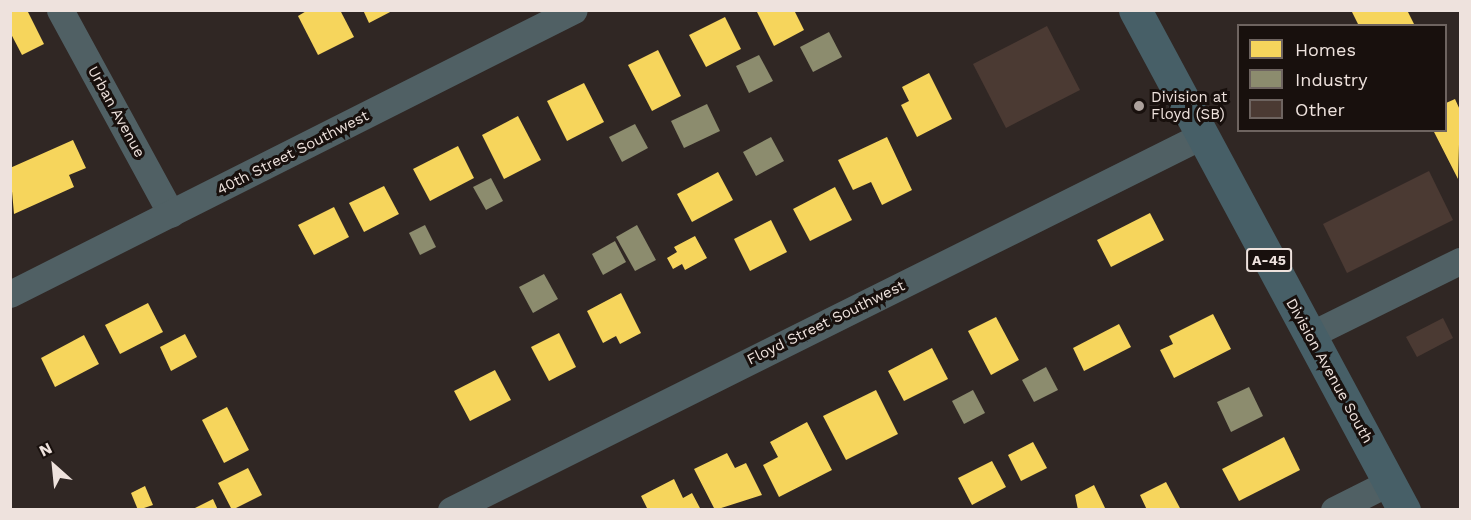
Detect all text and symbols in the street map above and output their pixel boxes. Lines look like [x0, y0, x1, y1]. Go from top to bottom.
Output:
legend [1237, 24, 1447, 132]
text: Homes [1295, 39, 1356, 60]
street label: Urban Avenue [83, 63, 149, 161]
text: Industry [1295, 69, 1367, 90]
place label: Division at Floyd (SB) [1151, 88, 1227, 123]
marker: Division at Floyd (SB) [1132, 99, 1146, 113]
text: Other [1295, 99, 1345, 120]
street label: 40th Street Southwest [214, 107, 372, 199]
road number: A-45 [1245, 249, 1293, 271]
street label: Floyd Street Southwest [744, 277, 908, 369]
street label: Division Avenue South [1282, 295, 1376, 447]
north arrow [24, 436, 84, 496]
text: N [36, 438, 55, 461]

